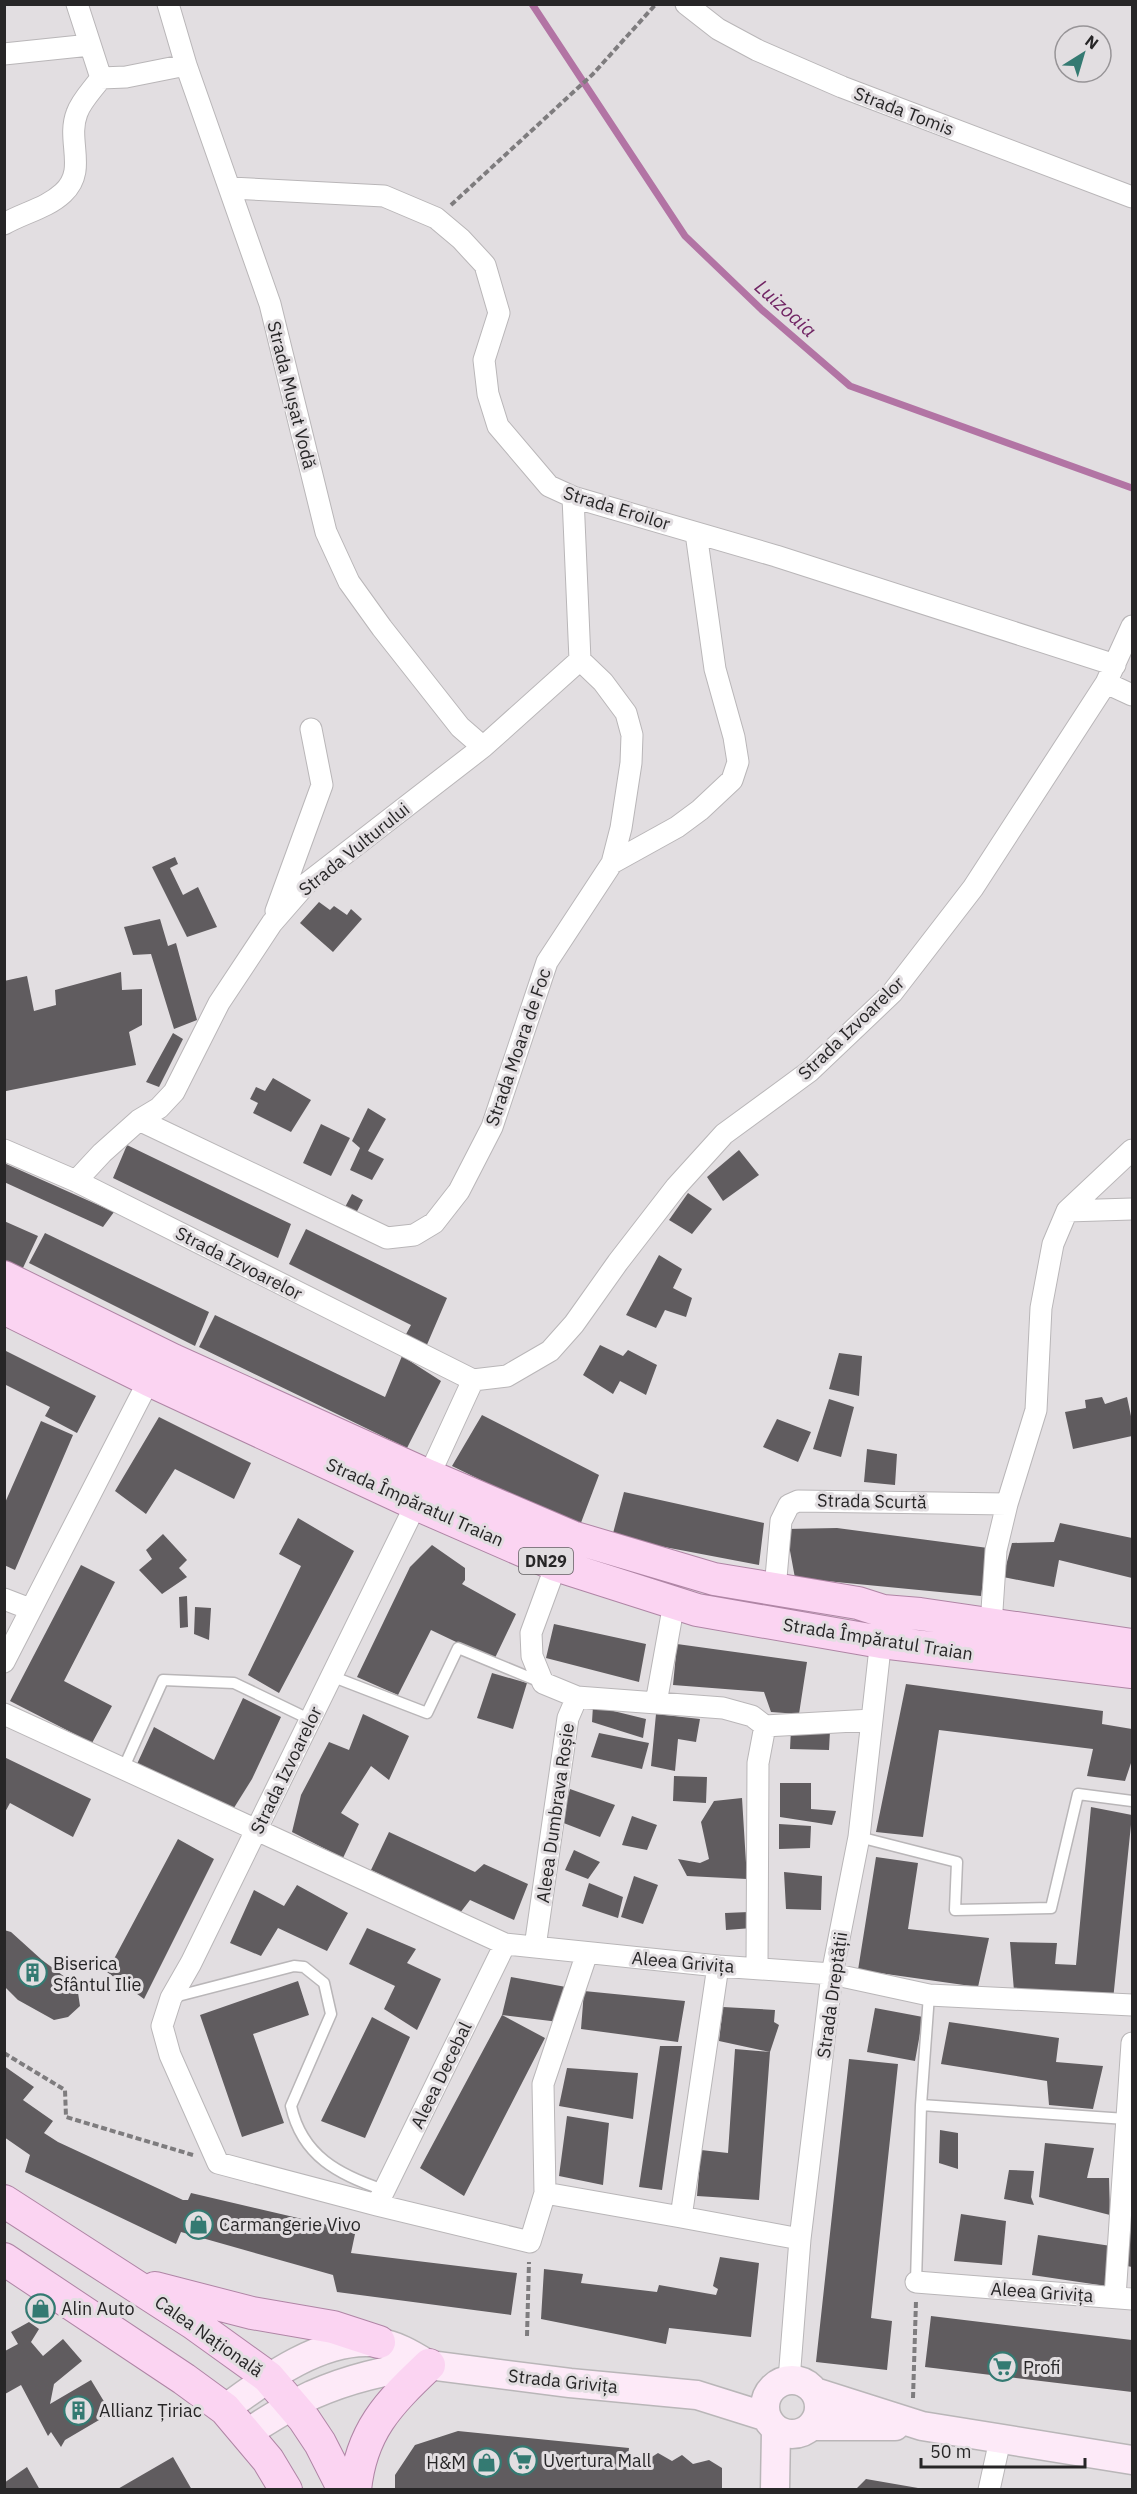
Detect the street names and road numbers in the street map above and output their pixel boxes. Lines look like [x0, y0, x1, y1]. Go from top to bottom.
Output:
street label: Strada Tomis [851, 81, 957, 141]
street label: Strada Mușat Vodă [263, 319, 322, 472]
street label: Strada Eroilor [561, 481, 674, 535]
street label: Strada Vulturului [294, 797, 414, 901]
street label: Strada Moara de Foc [480, 965, 556, 1129]
street label: Strada Izvoarelor [793, 971, 909, 1085]
street label: Strada Izvoarelor [172, 1221, 307, 1305]
street label: Strada Împăratul Traian [323, 1452, 507, 1552]
street label: Strada Scurtă [817, 1489, 927, 1513]
road number: DN29 [519, 1548, 573, 1574]
street label: Strada Împăratul Traian [781, 1613, 975, 1665]
street label: Strada Izvoarelor [245, 1702, 327, 1838]
street label: Aleea Dumbrava Roșie [531, 1721, 579, 1904]
street label: Strada Dreptății [812, 1930, 852, 2060]
street label: Aleea Grivița [631, 1946, 736, 1978]
street label: Aleea Decebal [405, 2018, 477, 2132]
street label: Aleea Grivița [990, 2277, 1095, 2307]
street label: Calea Națională [150, 2290, 268, 2382]
street label: Strada Grivița [507, 2364, 619, 2398]

